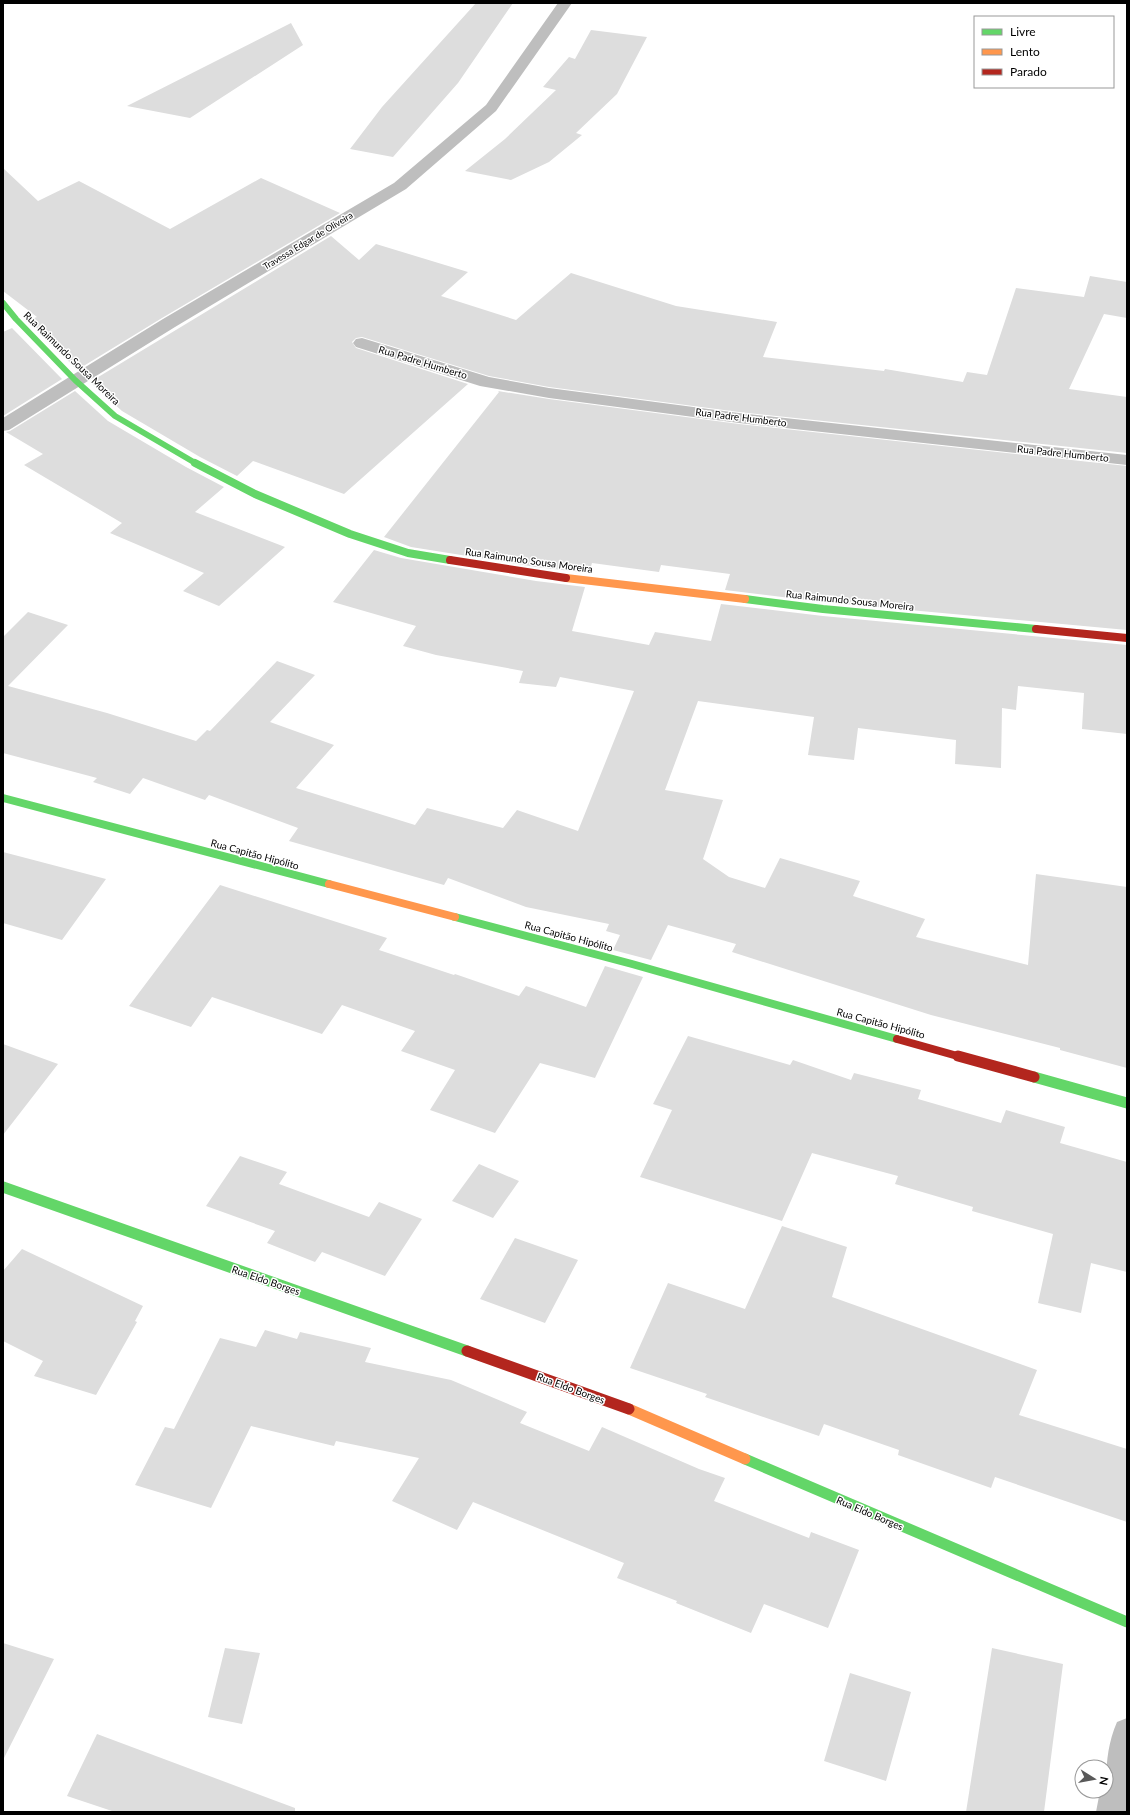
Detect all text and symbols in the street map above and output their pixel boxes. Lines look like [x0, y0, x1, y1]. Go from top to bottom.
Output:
legend [974, 16, 1114, 88]
text: Livre [1010, 24, 1036, 39]
text: Lento [1010, 44, 1040, 59]
text: Parado [1010, 64, 1047, 79]
street label: Travessa Edgar de Oliveira [261, 209, 355, 272]
street label: Rua Raimundo Sousa Moreira [21, 309, 123, 407]
street label: Rua Padre Humberto [377, 343, 469, 381]
street label: Rua Padre Humberto [695, 405, 788, 429]
street label: Rua Padre Humberto [1017, 442, 1110, 464]
street label: Rua Raimundo Sousa Moreira [464, 545, 594, 575]
street label: Rua Raimundo Sousa Moreira [785, 587, 915, 613]
street label: Rua Capitão Hipólito [210, 836, 301, 872]
street label: Rua Capitão Hipólito [524, 918, 615, 954]
street label: Rua Capitão Hipólito [836, 1005, 927, 1041]
street label: Rua Eldo Borges [230, 1263, 302, 1297]
street label: Rua Eldo Borges [535, 1370, 607, 1406]
street label: Rua Eldo Borges [835, 1494, 905, 1532]
north arrow [1074, 1759, 1114, 1799]
text: N [1097, 1776, 1111, 1786]

